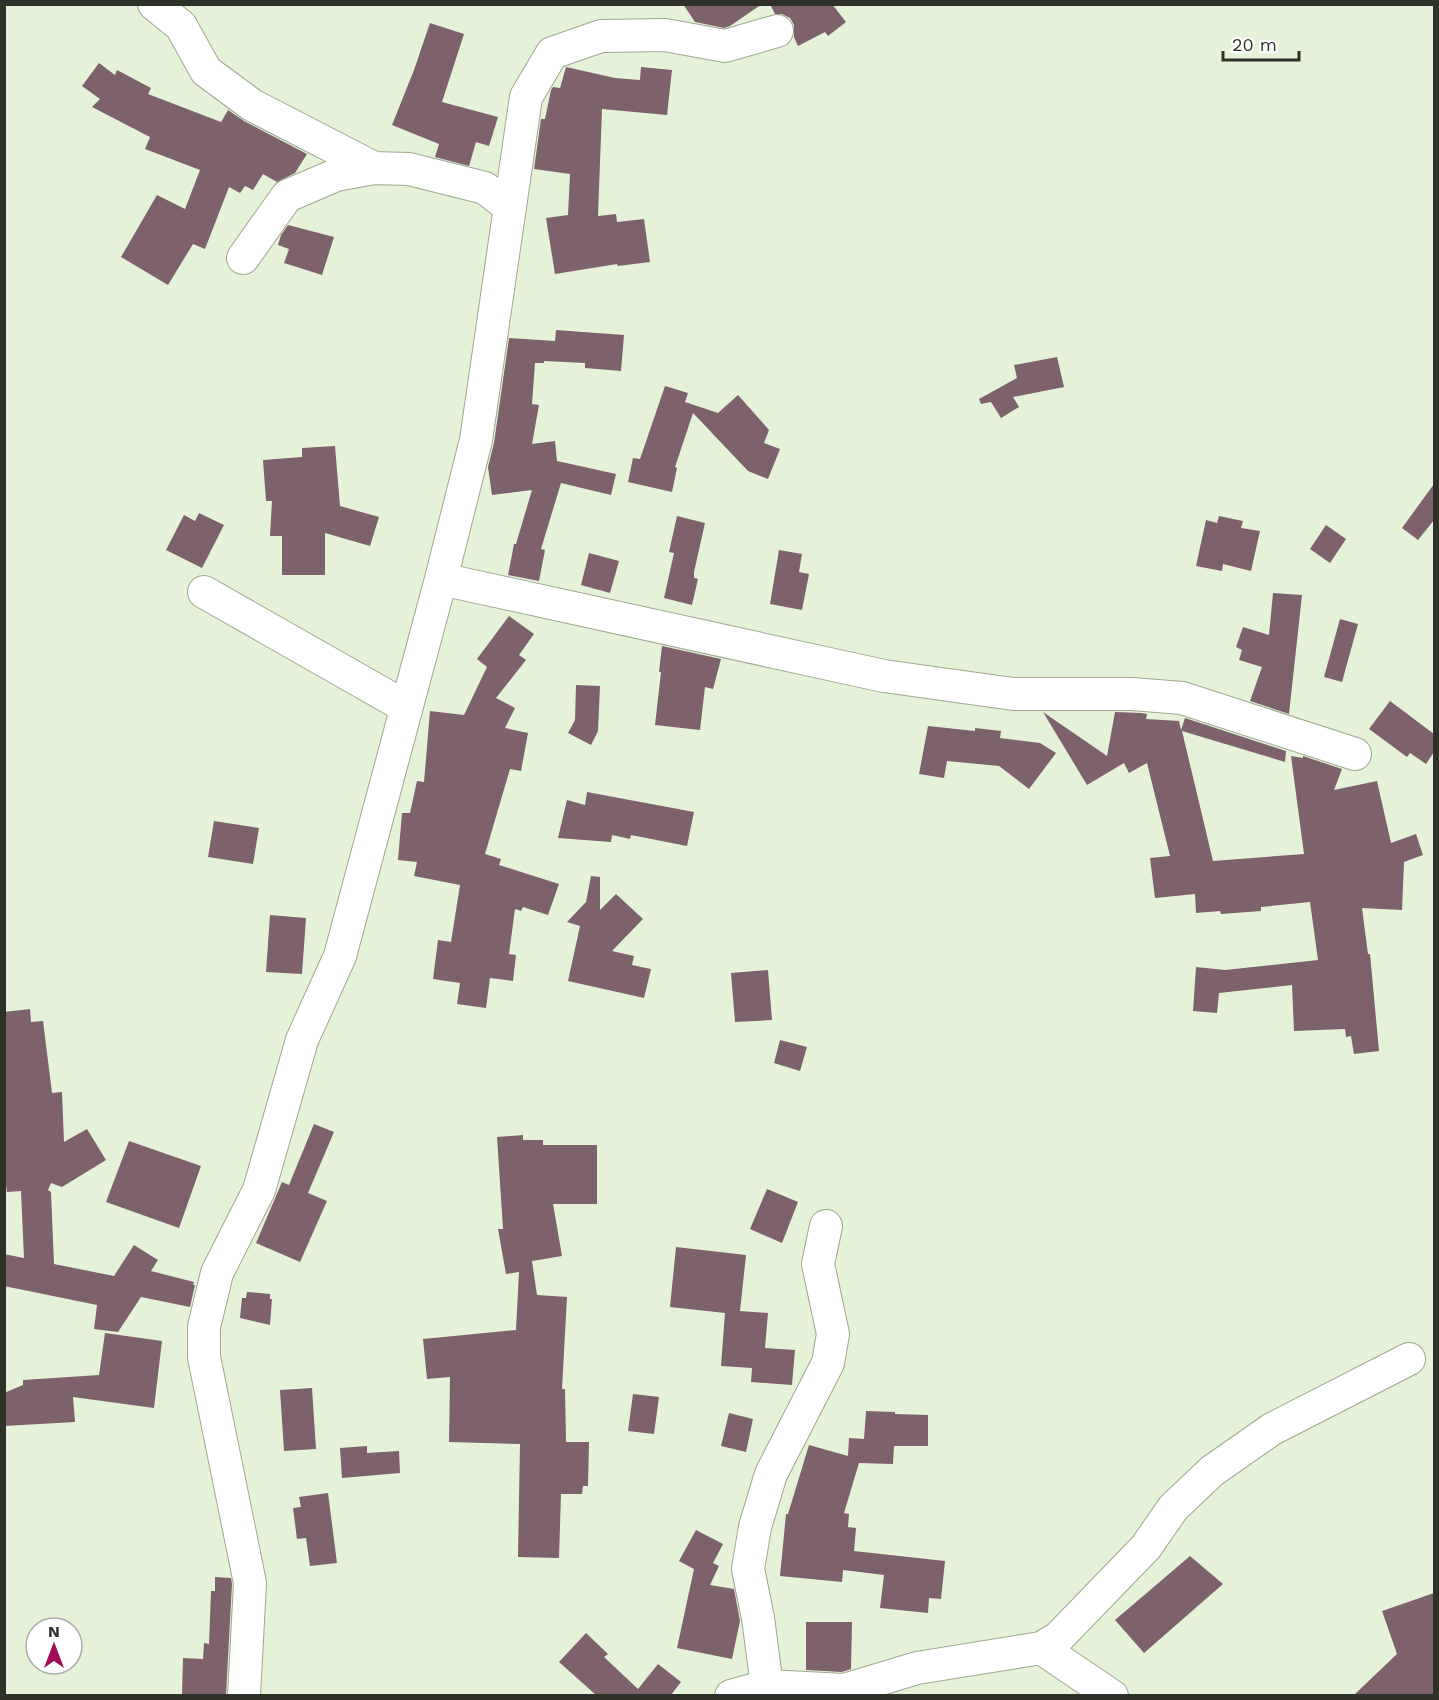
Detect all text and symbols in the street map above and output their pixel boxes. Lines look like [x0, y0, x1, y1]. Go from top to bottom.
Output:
scale bar [1223, 24, 1300, 62]
text: 20 m [1232, 34, 1277, 55]
north arrow [24, 1616, 84, 1676]
text: N [48, 1622, 60, 1641]

